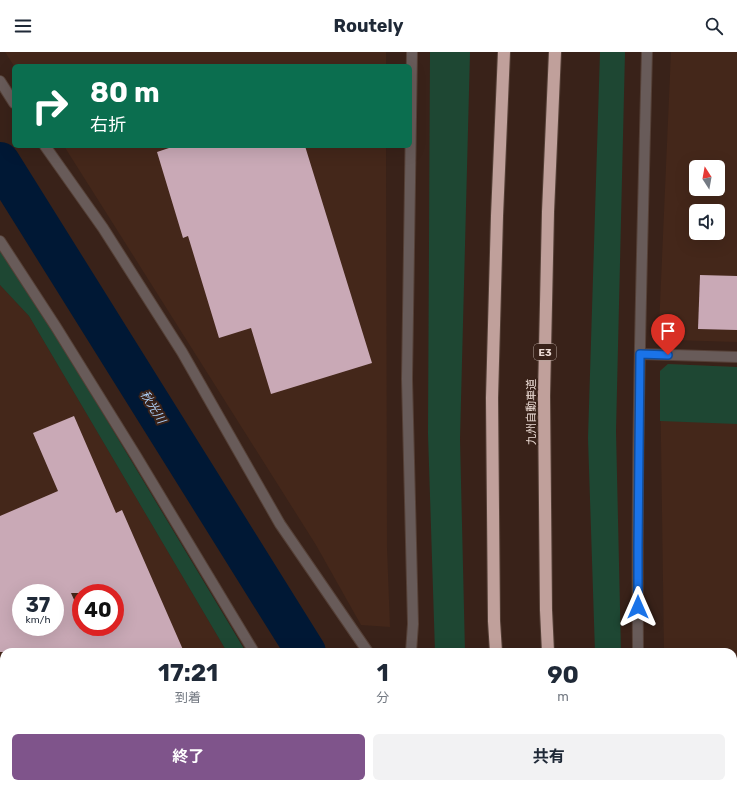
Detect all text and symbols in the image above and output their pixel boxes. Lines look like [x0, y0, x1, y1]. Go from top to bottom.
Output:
icon: menu [12, 15, 34, 37]
text: Routely [334, 15, 403, 37]
icon: search [703, 15, 725, 37]
text: 80 m [90, 76, 160, 109]
icon: right [24, 80, 76, 132]
text: 右折 [90, 114, 126, 136]
north arrow [689, 160, 725, 196]
map controls [689, 160, 725, 240]
button: sound [689, 204, 725, 240]
pin [651, 314, 685, 355]
icon: arrive [657, 320, 679, 342]
road number: E3 [534, 344, 556, 360]
street label: 九州自動車道 [525, 379, 538, 445]
water label: 秋光川 [138, 388, 170, 428]
speed limit sign: 40 [72, 584, 124, 636]
position arrow [617, 586, 659, 628]
text: 37 [26, 593, 50, 617]
text: km/h [26, 614, 50, 626]
text: 17:21 [158, 659, 218, 687]
text: 1 [377, 659, 389, 687]
text: 90 [547, 661, 579, 689]
text: m [557, 689, 569, 704]
text: 到着 [175, 690, 201, 705]
text: 分 [376, 690, 389, 705]
button: 終了 [12, 734, 365, 780]
button: 共有 [373, 734, 725, 780]

